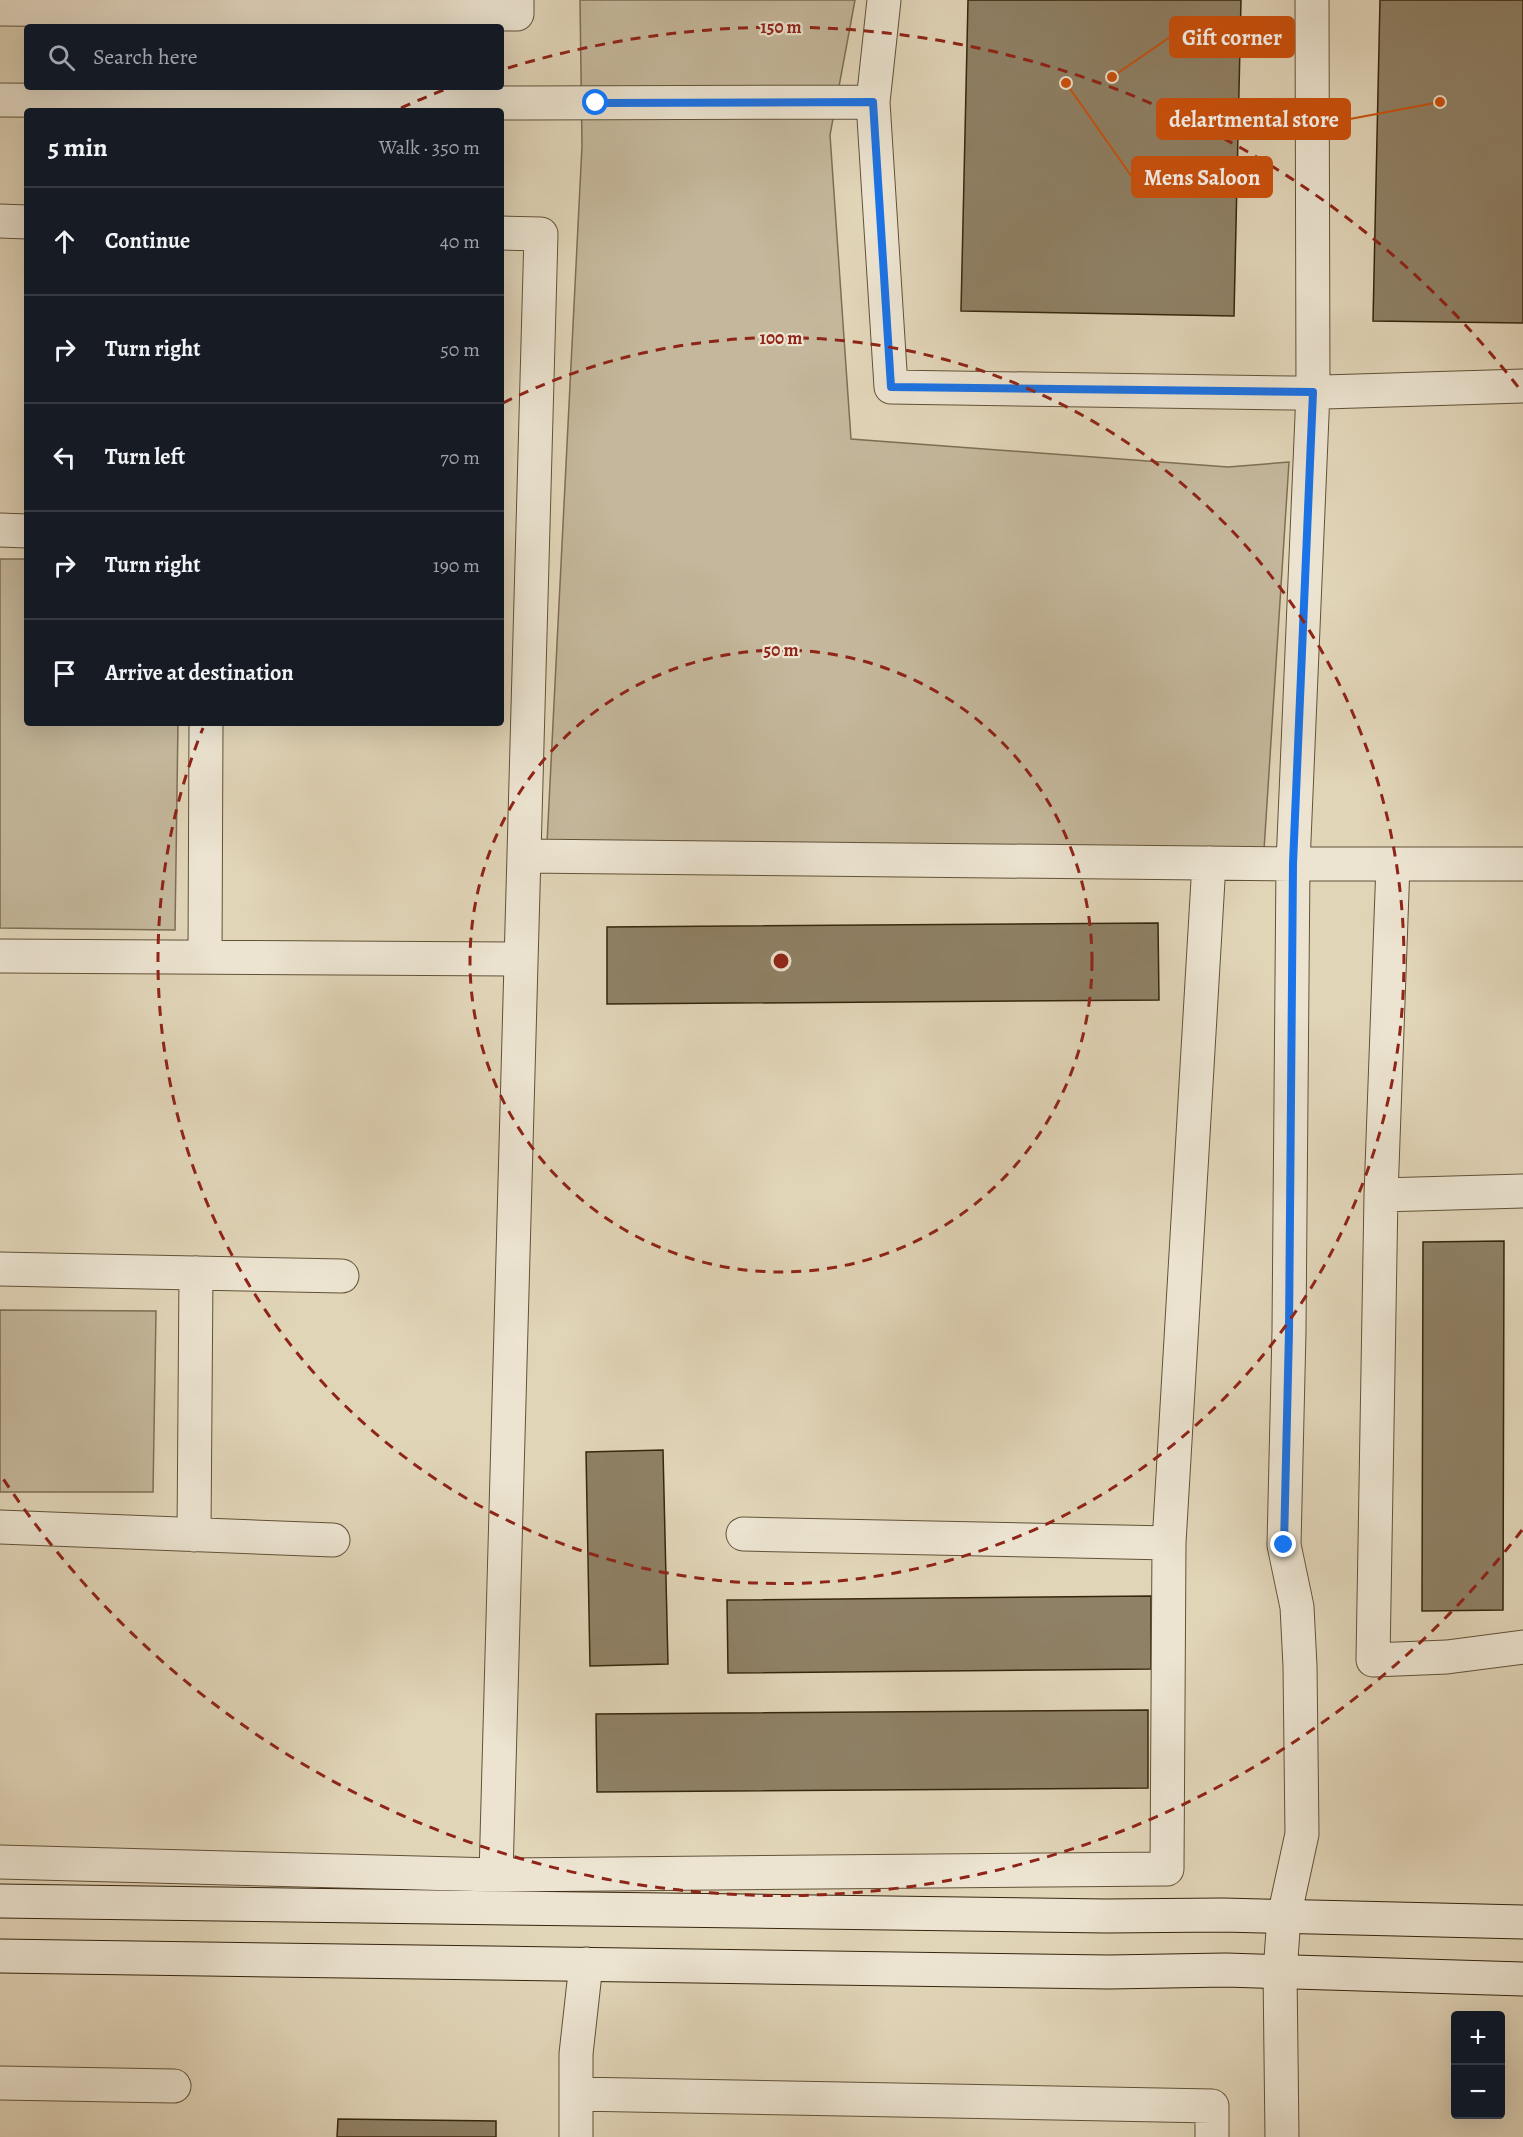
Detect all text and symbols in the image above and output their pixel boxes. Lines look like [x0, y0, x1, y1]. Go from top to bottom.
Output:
text: 150 m [760, 15, 802, 39]
callout: Gift corner [1170, 17, 1294, 57]
text: Gift corner [1182, 23, 1282, 53]
search box [24, 24, 504, 90]
icon: search [45, 41, 78, 74]
text: Search here [93, 42, 198, 72]
route start [582, 89, 608, 115]
callout: delartmental store [1157, 99, 1350, 139]
text: delartmental store [1169, 105, 1339, 135]
text: 5 min [48, 130, 108, 165]
text: Walk · 350 m [379, 134, 480, 161]
callout: Mens Saloon [1132, 157, 1272, 197]
text: Mens Saloon [1144, 163, 1260, 193]
icon: ahead [48, 225, 81, 258]
text: Continue [105, 226, 190, 256]
text: 40 m [440, 228, 480, 255]
text: 100 m [760, 326, 802, 350]
icon: right [48, 333, 81, 366]
text: Turn right [105, 334, 201, 364]
text: 50 m [440, 336, 480, 363]
icon: left [48, 441, 81, 474]
text: Turn left [105, 442, 185, 472]
text: 70 m [440, 444, 480, 471]
icon: right [48, 549, 81, 582]
text: Turn right [105, 550, 201, 580]
text: 190 m [433, 552, 480, 579]
text: 50 m [764, 638, 798, 662]
icon: arrive [48, 657, 81, 690]
text: Arrive at destination [105, 658, 294, 688]
centre of rings [771, 951, 791, 971]
route end [1270, 1531, 1296, 1557]
map controls [1451, 2011, 1505, 2119]
button: + [1451, 2011, 1505, 2065]
button: − [1451, 2065, 1505, 2119]

